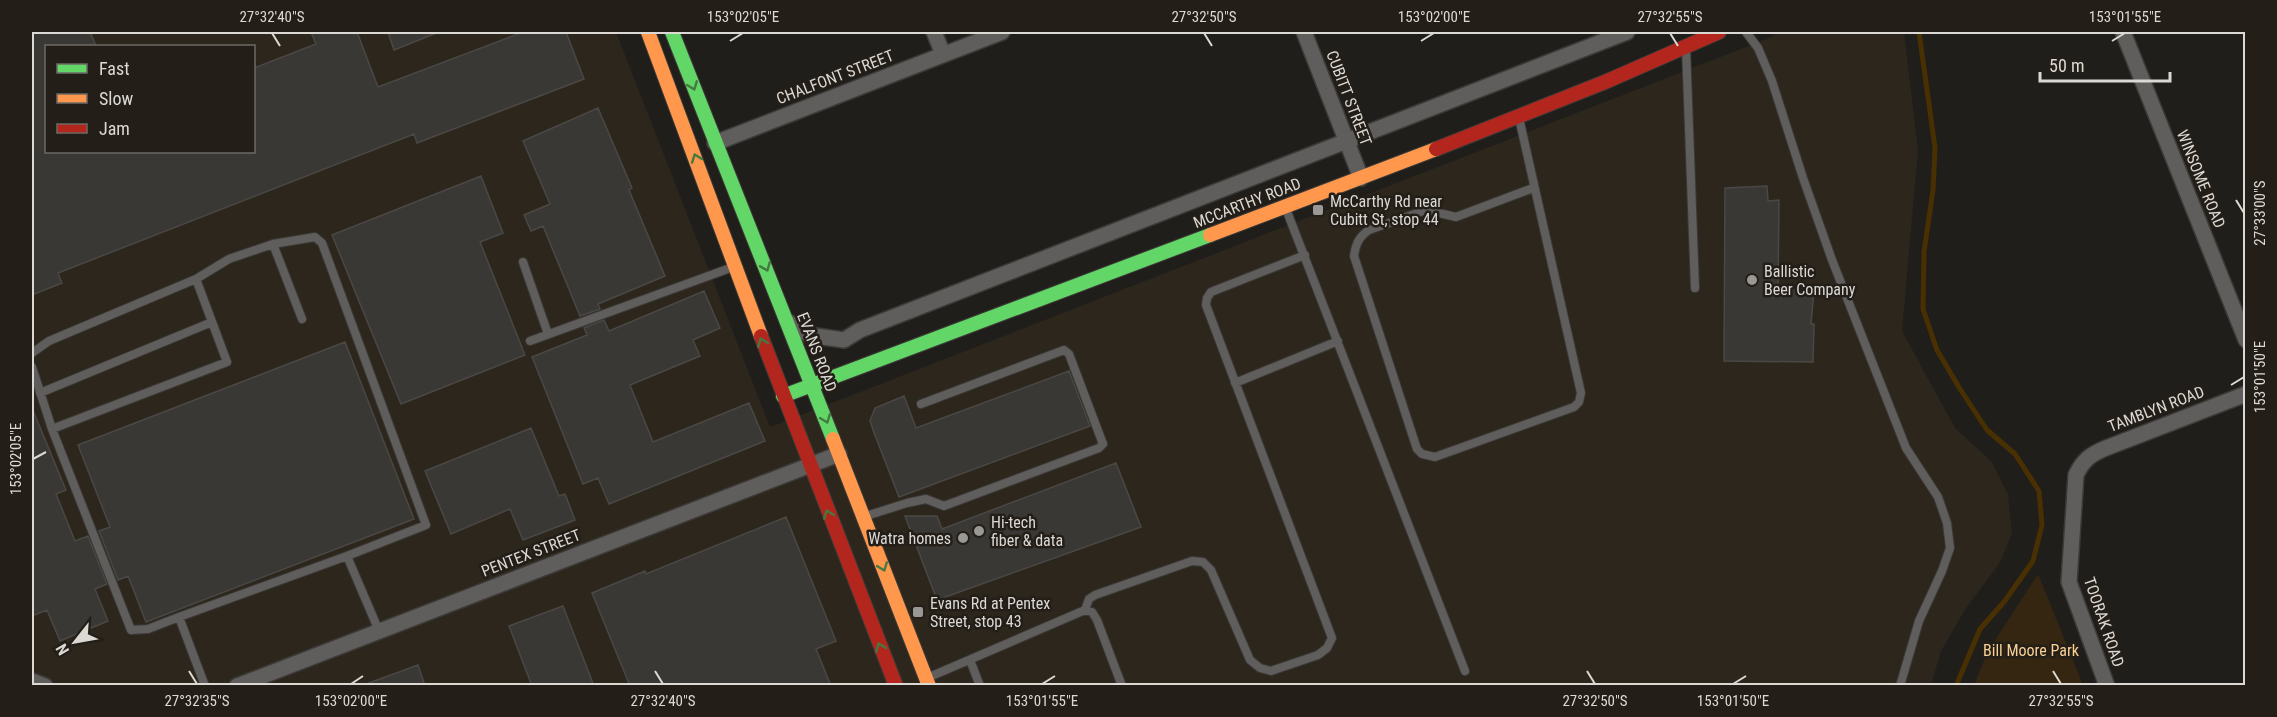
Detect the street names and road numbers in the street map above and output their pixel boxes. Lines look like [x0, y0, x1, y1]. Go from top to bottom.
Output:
street label: CHALFONT STREET [774, 46, 896, 108]
street label: CUBITT STREET [1322, 48, 1376, 148]
street label: WINSOME ROAD [2173, 127, 2229, 231]
street label: MCCARTHY ROAD [1191, 174, 1303, 232]
street label: EVANS ROAD [793, 310, 841, 394]
street label: TAMBLYN ROAD [2105, 382, 2207, 436]
street label: PENTEX STREET [479, 525, 583, 581]
street label: TOORAK ROAD [2080, 575, 2128, 669]

